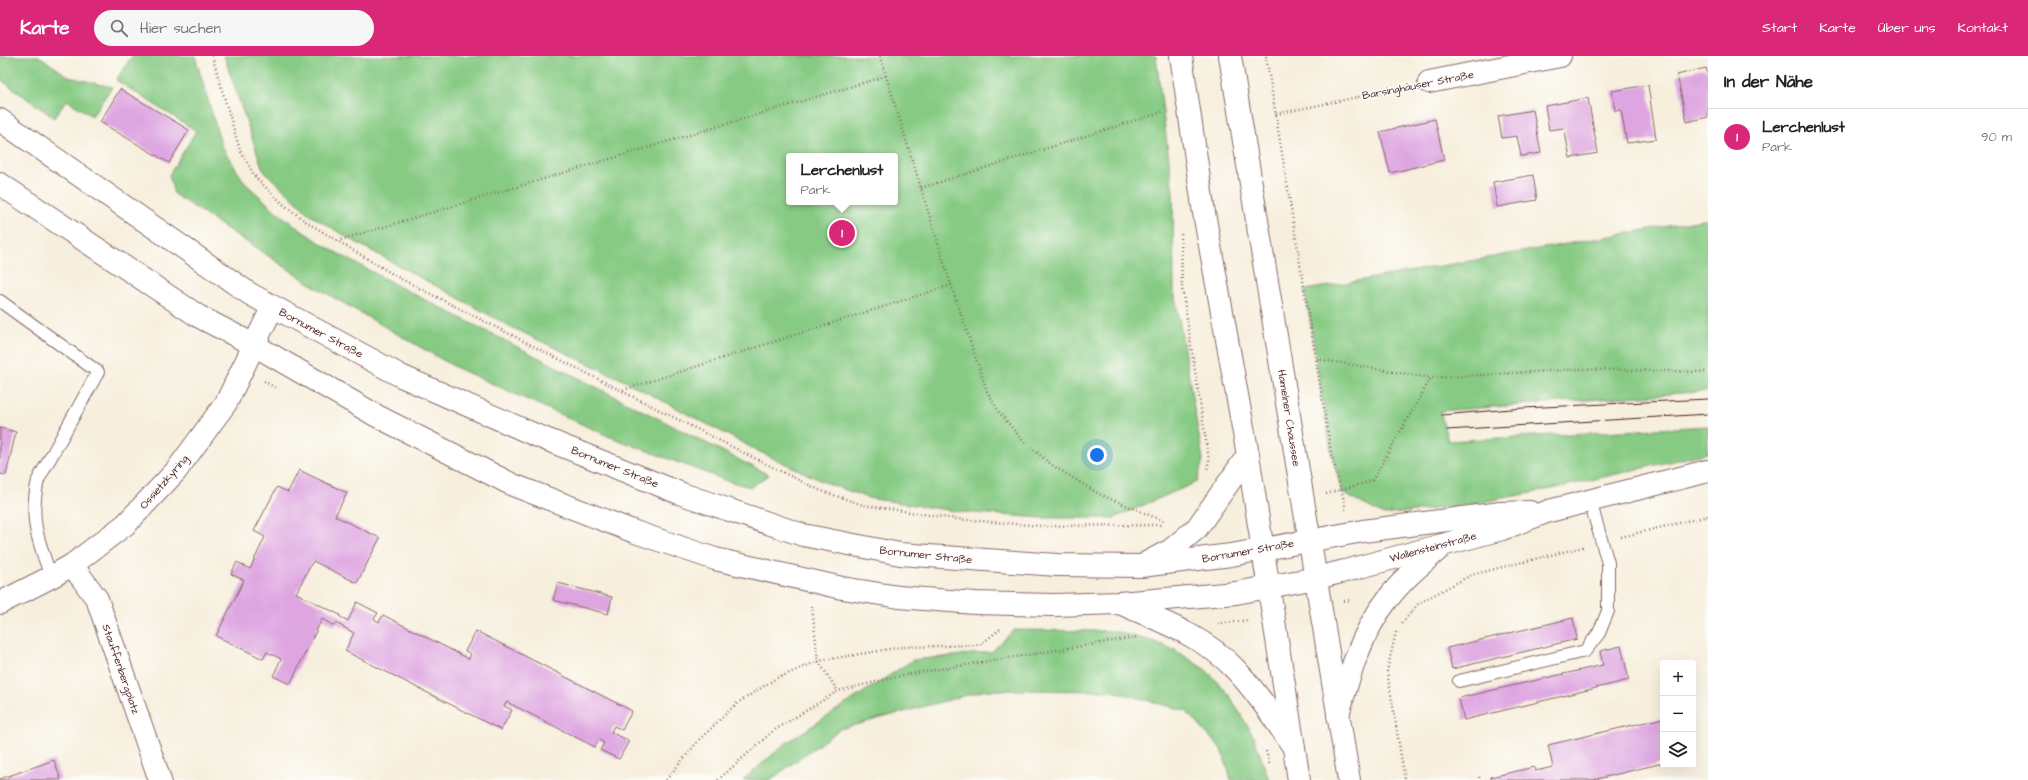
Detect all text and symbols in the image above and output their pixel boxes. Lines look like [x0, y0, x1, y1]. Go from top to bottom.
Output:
search box [94, 10, 374, 46]
text: Karte [20, 15, 70, 42]
icon: search [108, 17, 130, 39]
text: Hier suchen [140, 18, 221, 39]
text: Start [1762, 18, 1797, 38]
text: Karte [1819, 18, 1856, 38]
text: Über uns [1878, 18, 1936, 38]
text: Kontakt [1958, 18, 2008, 38]
street label: Barsinghäuser Straße [1361, 67, 1475, 104]
text: In der Nähe [1724, 70, 1813, 94]
text: Lerchenlust [1762, 117, 1845, 138]
text: 1 [1736, 128, 1738, 146]
text: 90 m [1981, 128, 2012, 146]
text: Park [1762, 138, 1792, 156]
popup [786, 153, 898, 205]
text: Lerchenlust [801, 160, 883, 181]
text: Park [801, 181, 831, 199]
pin: 1 [829, 218, 855, 248]
street label: Bornumer Straße [276, 305, 366, 361]
street label: Hamelner Chaussee [1274, 369, 1304, 468]
street label: Bornumer Straße [569, 443, 661, 491]
your location [1087, 445, 1107, 465]
street label: Ossietzkyring [136, 451, 193, 513]
street label: Wallensteinstraße [1388, 528, 1478, 566]
street label: Bornumer Straße [1201, 536, 1295, 566]
street label: Bornumer Straße [879, 543, 973, 567]
street label: Stauffenbergplatz [98, 622, 144, 717]
map controls [1660, 660, 1696, 768]
button: + [1660, 660, 1696, 696]
button: − [1660, 696, 1696, 732]
button: layers [1660, 732, 1696, 768]

